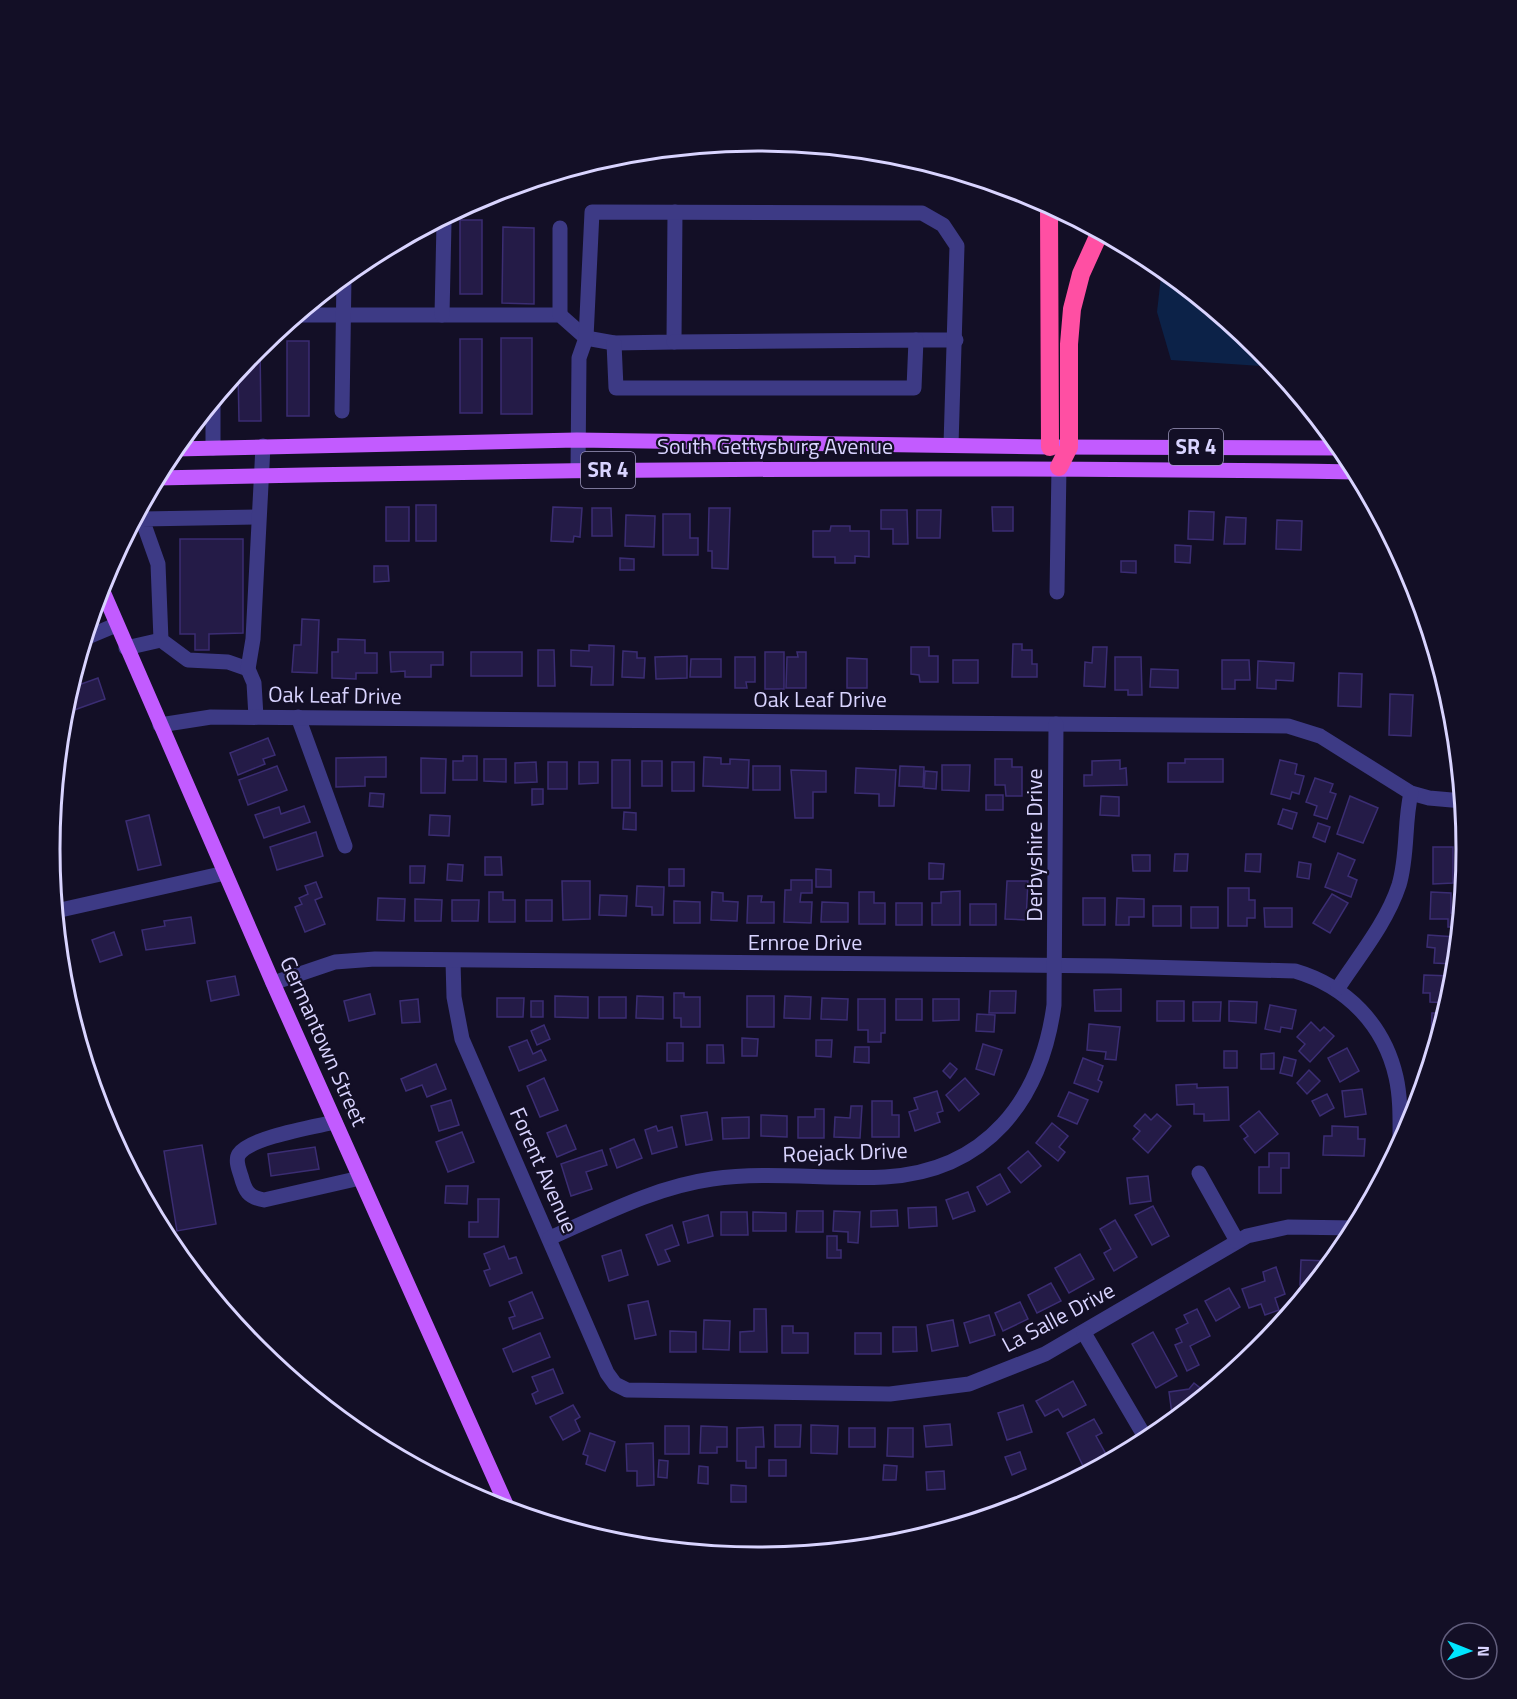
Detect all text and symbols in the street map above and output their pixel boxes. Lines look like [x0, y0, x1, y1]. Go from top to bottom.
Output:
street label: South Gettysburg Avenue [657, 429, 893, 463]
road number: SR 4 [1169, 429, 1223, 465]
road number: SR 4 [581, 452, 635, 488]
street label: Oak Leaf Drive [268, 677, 402, 713]
street label: Oak Leaf Drive [753, 682, 887, 716]
street label: Derbyshire Drive [1017, 768, 1051, 922]
street label: Ernroe Drive [748, 925, 862, 959]
street label: Germantown Street [271, 951, 377, 1132]
street label: Forent Avenue [501, 1102, 587, 1238]
street label: Roejack Drive [782, 1133, 908, 1171]
street label: La Salle Drive [995, 1273, 1121, 1361]
north arrow [1439, 1621, 1499, 1681]
text: N [1472, 1646, 1496, 1657]

